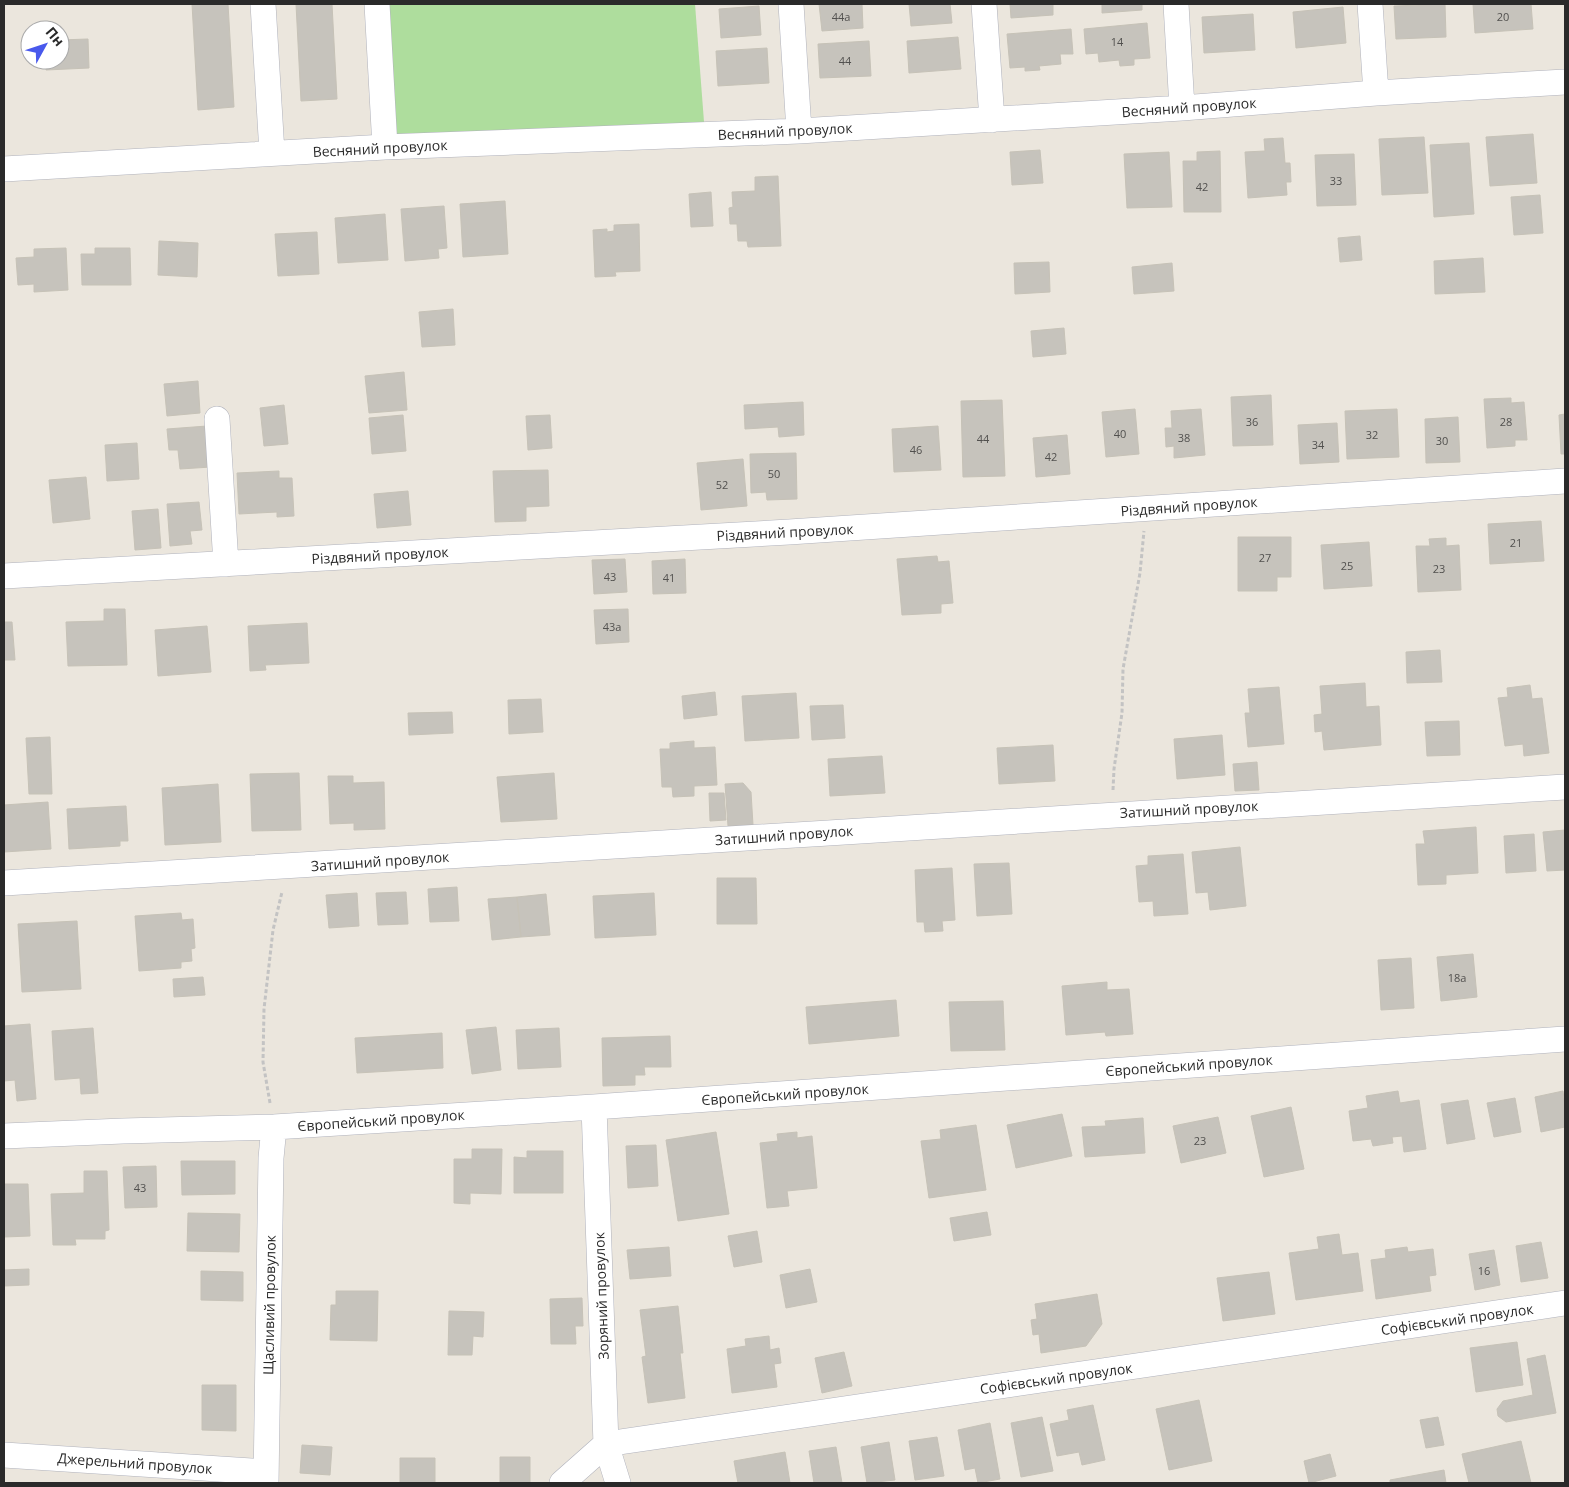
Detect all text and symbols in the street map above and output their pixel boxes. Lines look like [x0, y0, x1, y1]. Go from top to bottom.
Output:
house number: 44а [832, 9, 850, 24]
house number: 20 [1497, 9, 1509, 24]
north arrow [20, 20, 70, 70]
text: Пн [42, 23, 69, 50]
house number: 14 [1111, 34, 1124, 49]
house number: 44 [839, 53, 852, 68]
street label: Весняний провулок [1121, 93, 1258, 121]
street label: Весняний провулок [717, 118, 854, 144]
street label: Весняний провулок [312, 135, 449, 161]
house number: 33 [1330, 173, 1342, 188]
house number: 42 [1196, 179, 1208, 194]
house number: 36 [1246, 414, 1258, 429]
house number: 28 [1500, 414, 1512, 429]
house number: 40 [1114, 426, 1126, 441]
house number: 32 [1366, 427, 1378, 442]
house number: 38 [1178, 430, 1190, 445]
house number: 44 [977, 431, 990, 446]
house number: 30 [1436, 433, 1448, 448]
house number: 34 [1312, 437, 1325, 452]
house number: 46 [910, 442, 922, 457]
house number: 42 [1045, 449, 1057, 464]
house number: 50 [768, 466, 780, 481]
house number: 52 [716, 477, 728, 492]
street label: Різдвяний провулок [1120, 492, 1259, 520]
street label: Різдвяний провулок [716, 519, 855, 545]
house number: 21 [1510, 535, 1522, 550]
street label: Різдвяний провулок [311, 542, 450, 568]
house number: 27 [1259, 550, 1271, 565]
house number: 25 [1341, 558, 1353, 573]
house number: 23 [1433, 561, 1445, 576]
house number: 43 [604, 569, 616, 584]
house number: 41 [663, 570, 675, 585]
house number: 43а [603, 619, 621, 634]
street label: Затишний провулок [1119, 796, 1259, 822]
street label: Затишний провулок [714, 821, 855, 849]
street label: Затишний провулок [310, 847, 451, 875]
house number: 18а [1448, 970, 1466, 985]
street label: Європейський провулок [1105, 1050, 1274, 1080]
street label: Європейський провулок [701, 1079, 870, 1109]
street label: Європейський провулок [297, 1105, 466, 1135]
house number: 23 [1194, 1133, 1206, 1148]
house number: 43 [134, 1180, 146, 1195]
street label: Зоряний провулок [589, 1231, 613, 1360]
street label: Щасливий провулок [258, 1234, 280, 1375]
house number: 16 [1478, 1263, 1490, 1278]
street label: Софієвський провулок [1380, 1299, 1535, 1339]
street label: Софієвський провулок [979, 1358, 1134, 1398]
street label: Джерельний провулок [57, 1448, 214, 1478]

